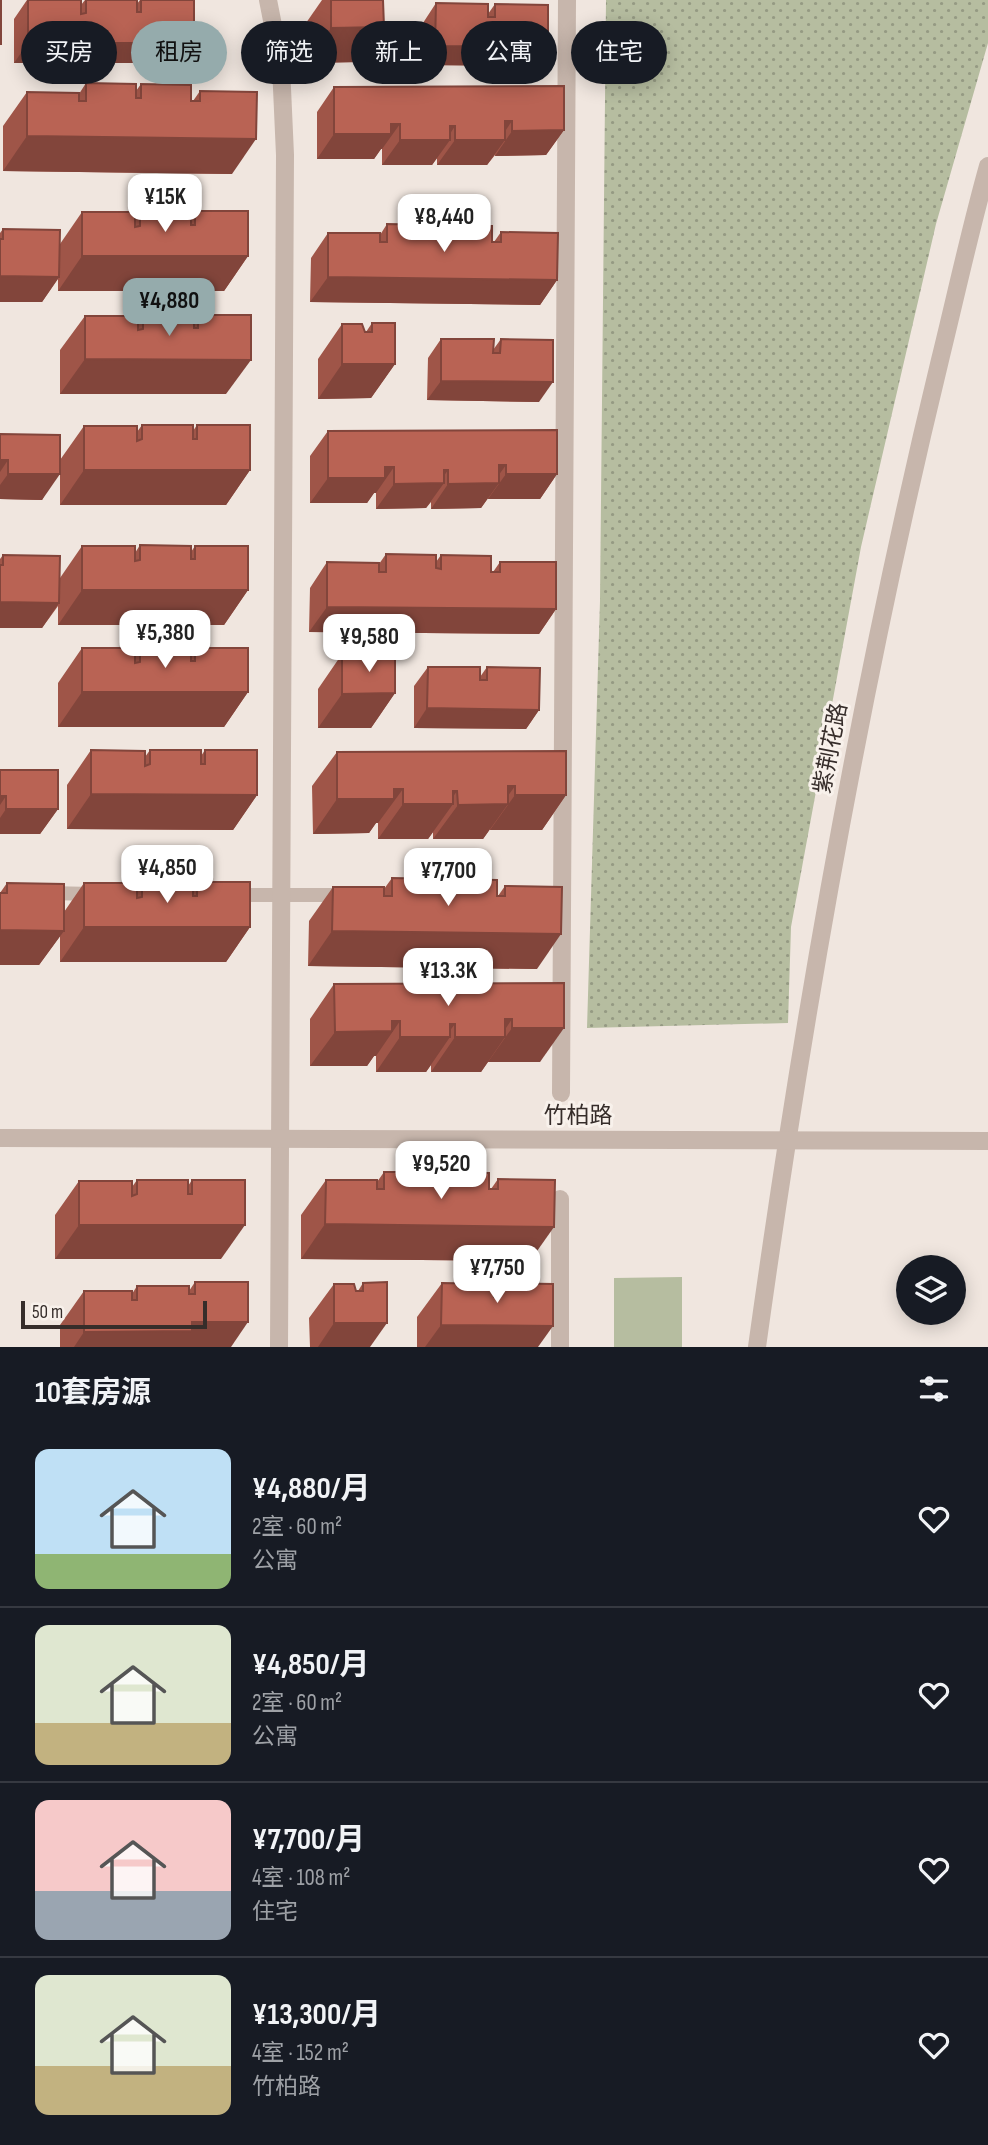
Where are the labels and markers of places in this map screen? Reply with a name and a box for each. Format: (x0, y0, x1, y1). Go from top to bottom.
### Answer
pin: ¥15K (124, 174, 206, 234)
pin: ¥8,440 (387, 194, 501, 254)
pin: ¥4,880 (112, 278, 226, 338)
pin: ¥5,380 (108, 610, 222, 670)
pin: ¥9,580 (312, 614, 426, 674)
pin: ¥4,850 (110, 846, 224, 905)
pin: ¥7,700 (391, 848, 505, 908)
pin: ¥13.3K (391, 948, 505, 1008)
pin: ¥9,520 (384, 1142, 498, 1201)
pin: ¥7,750 (440, 1246, 554, 1305)

